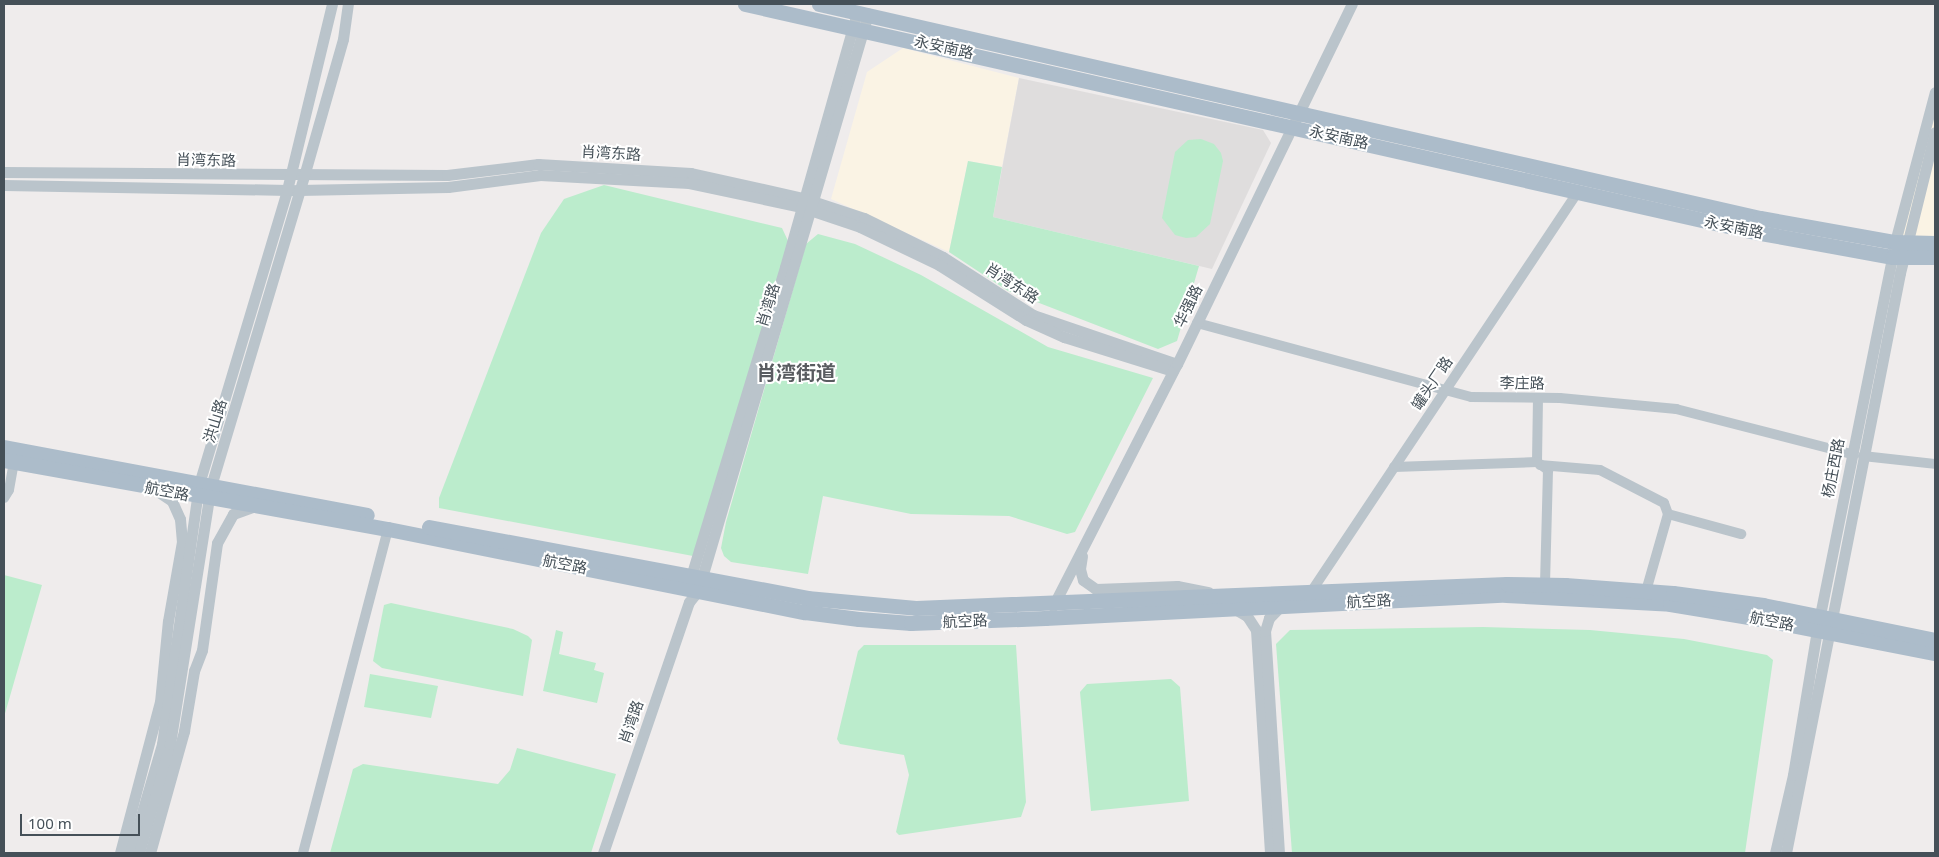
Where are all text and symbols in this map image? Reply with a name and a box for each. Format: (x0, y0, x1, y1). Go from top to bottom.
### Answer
street label: 永安南路 (913, 31, 975, 63)
street label: 永安南路 (1308, 121, 1370, 153)
street label: 肖湾东路 (581, 142, 641, 164)
street label: 肖湾东路 (176, 150, 236, 170)
street label: 永安南路 (1703, 212, 1765, 242)
street label: 肖湾东路 (982, 259, 1042, 307)
street label: 肖湾路 (753, 281, 783, 329)
street label: 华强路 (1170, 282, 1206, 330)
street label: 罐头厂路 (1408, 353, 1456, 413)
district label: 肖湾街道 (756, 360, 836, 384)
street label: 李庄路 (1499, 374, 1545, 392)
street label: 洪山路 (200, 397, 230, 445)
street label: 杨庄西路 (1818, 437, 1848, 499)
street label: 航空路 (143, 478, 191, 504)
street label: 航空路 (541, 551, 589, 577)
street label: 航空路 (1346, 591, 1392, 611)
street label: 航空路 (1748, 608, 1796, 634)
street label: 航空路 (942, 611, 988, 631)
street label: 肖湾路 (615, 698, 647, 746)
scale bar (22, 804, 142, 836)
text: 100 m (28, 813, 72, 833)

